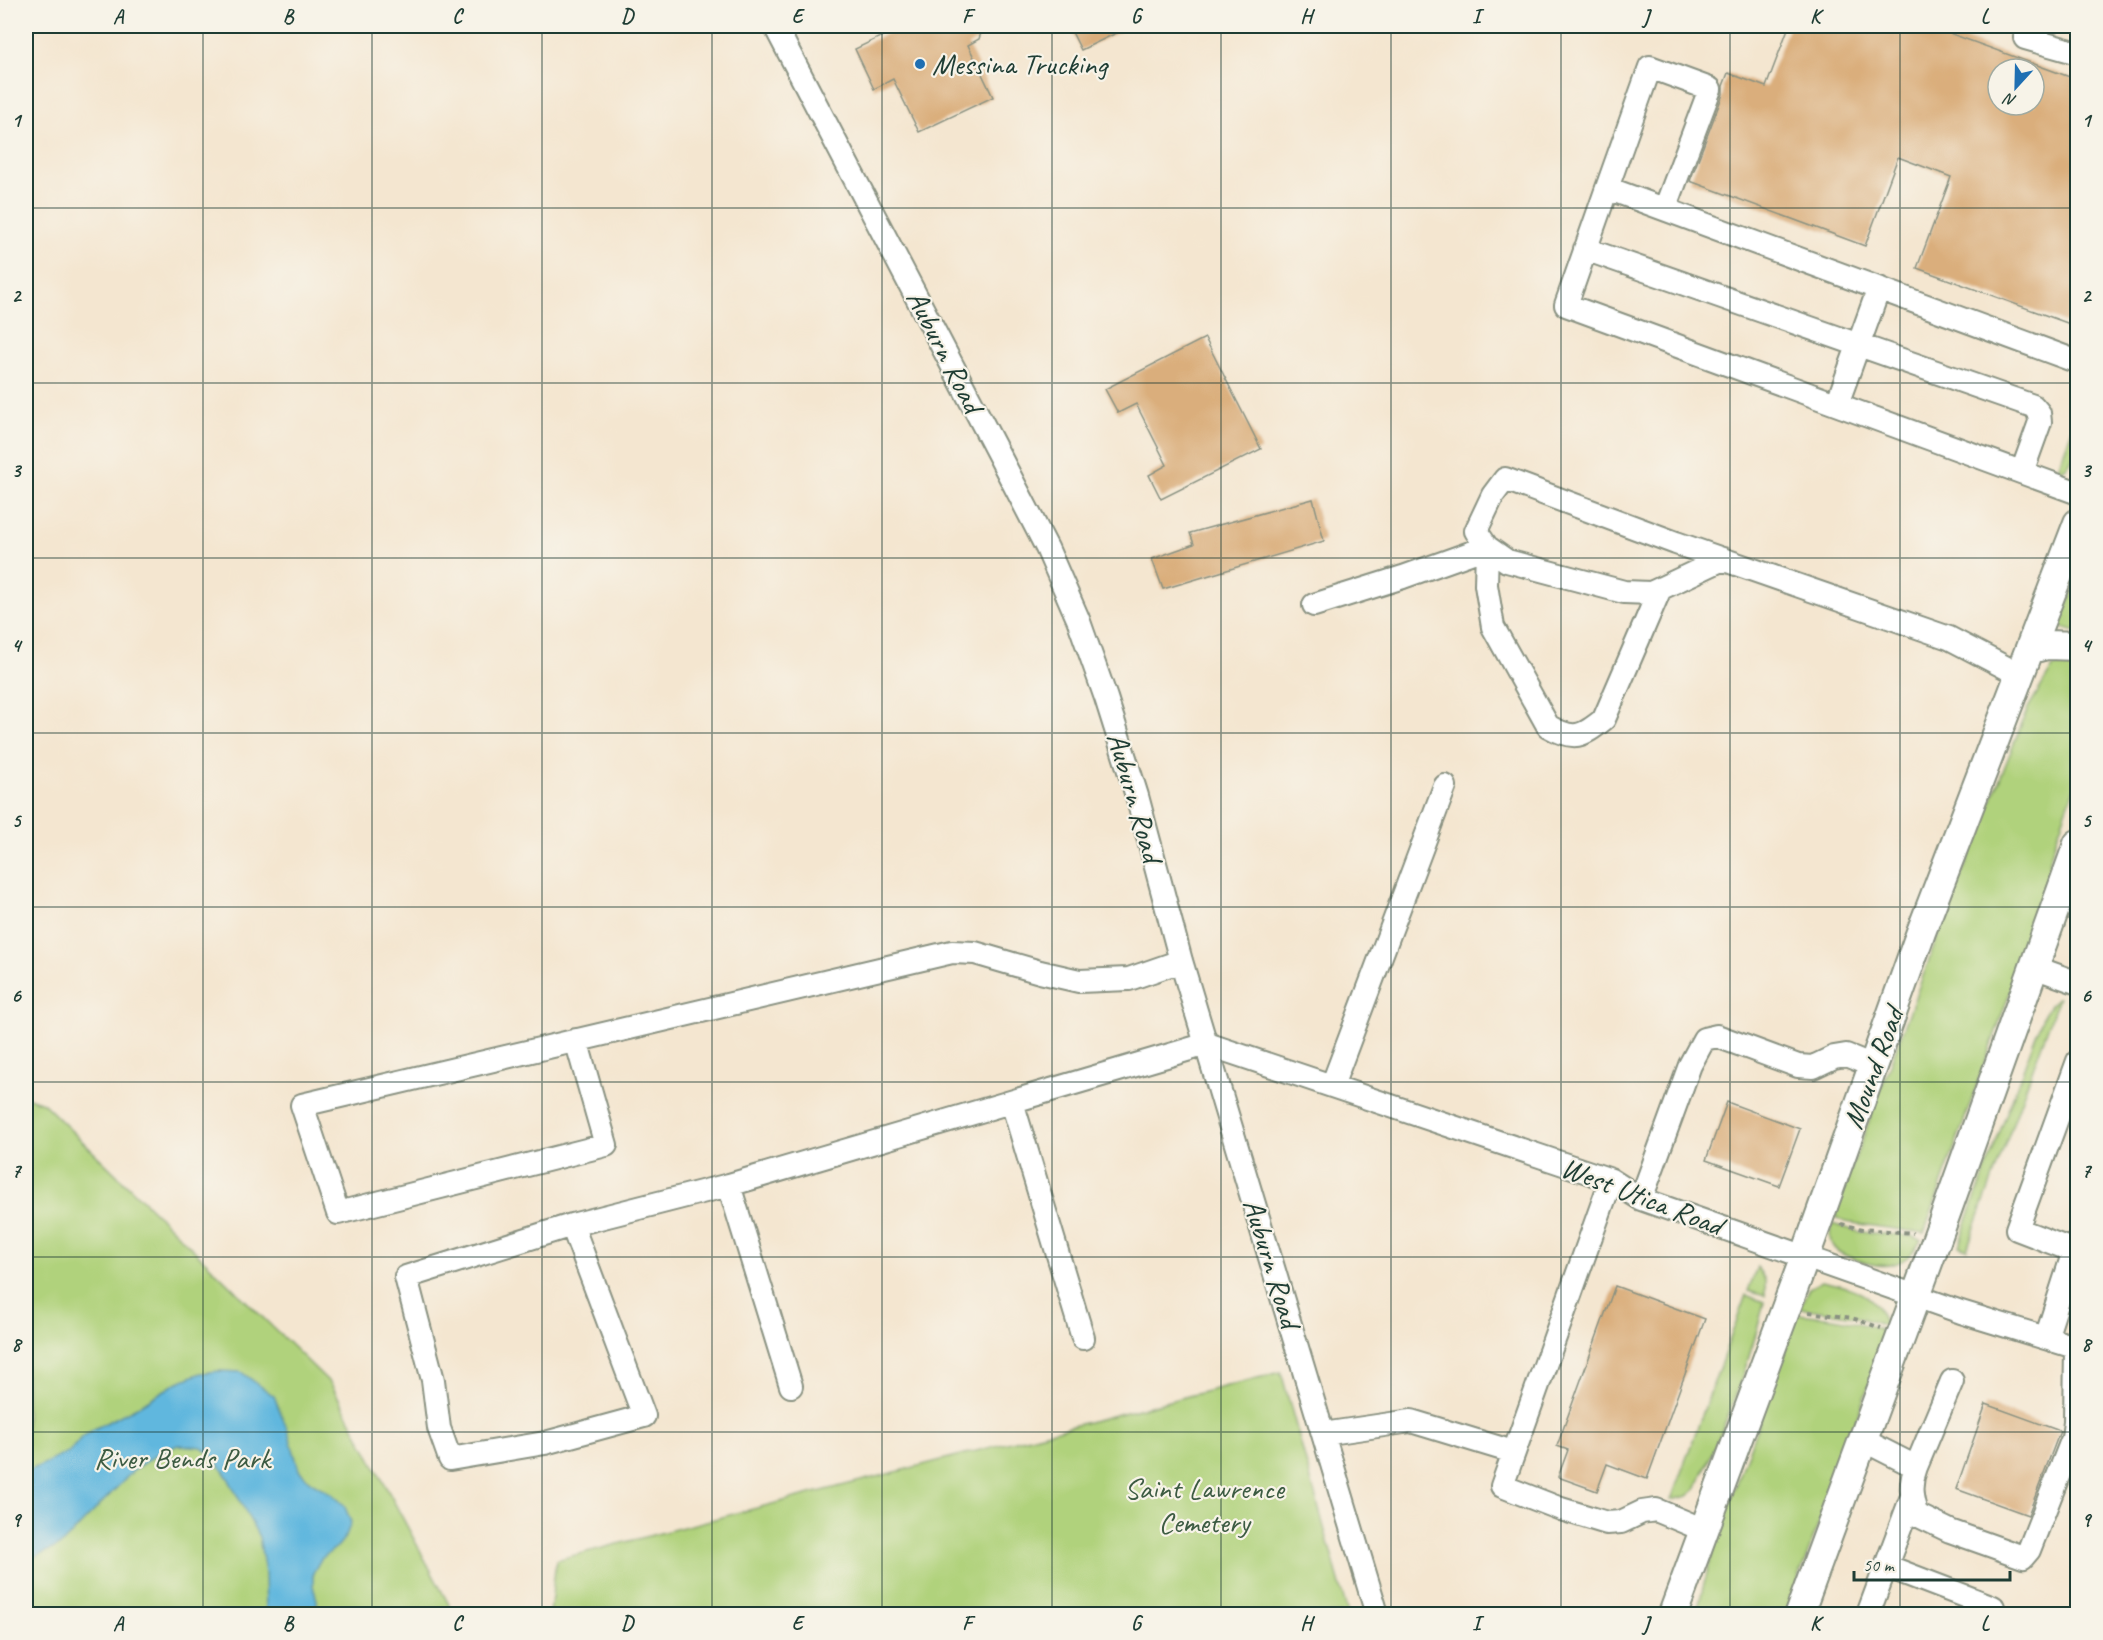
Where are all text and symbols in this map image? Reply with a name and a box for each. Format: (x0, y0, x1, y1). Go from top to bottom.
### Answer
text: A (113, 4, 125, 29)
text: B (283, 4, 295, 29)
text: C (452, 4, 464, 29)
text: D (621, 4, 635, 29)
text: E (792, 4, 806, 29)
text: F (962, 4, 976, 29)
text: G (1131, 4, 1144, 29)
text: H (1300, 4, 1315, 29)
text: I (1472, 4, 1485, 29)
text: J (1641, 4, 1653, 29)
text: K (1810, 4, 1824, 29)
text: L (1981, 4, 1991, 29)
place label: Messina Trucking (932, 45, 1109, 83)
marker: Messina Trucking (913, 57, 927, 71)
north arrow (1986, 57, 2046, 117)
text: N (2000, 88, 2019, 111)
text: 1 (12, 108, 23, 133)
text: 1 (2082, 108, 2093, 133)
text: 2 (12, 283, 23, 308)
street label: Auburn Road (898, 283, 994, 422)
text: 2 (2082, 283, 2093, 308)
text: 3 (12, 458, 23, 483)
text: 3 (2082, 458, 2093, 483)
text: 4 (12, 633, 24, 658)
text: 4 (2082, 633, 2094, 658)
street label: Auburn Road (1098, 728, 1173, 870)
text: 5 (12, 808, 23, 833)
text: 5 (2082, 808, 2093, 833)
text: 6 (11, 983, 22, 1008)
text: 6 (2081, 983, 2092, 1008)
street label: Mound Road (1834, 998, 1914, 1134)
street label: West Utica Road (1556, 1148, 1732, 1246)
text: 7 (12, 1158, 23, 1183)
text: 7 (2082, 1158, 2093, 1183)
street label: Auburn Road (1234, 1194, 1311, 1336)
text: 8 (12, 1332, 24, 1357)
text: 8 (2082, 1332, 2094, 1357)
park label: River Bends Park (94, 1439, 272, 1477)
park label: Saint Lawrence Cemetery (1124, 1469, 1286, 1541)
text: 9 (12, 1507, 23, 1532)
text: 9 (2082, 1507, 2093, 1532)
scale bar (1854, 1544, 2010, 1582)
text: 50 m (1863, 1554, 1896, 1576)
text: A (113, 1611, 125, 1636)
text: B (283, 1611, 295, 1636)
text: C (452, 1611, 464, 1636)
text: D (621, 1611, 635, 1636)
text: E (792, 1611, 806, 1636)
text: F (962, 1611, 976, 1636)
text: G (1131, 1611, 1144, 1636)
text: H (1300, 1611, 1315, 1636)
text: I (1472, 1611, 1485, 1636)
text: J (1641, 1611, 1653, 1636)
text: K (1810, 1611, 1824, 1636)
text: L (1981, 1611, 1991, 1636)

